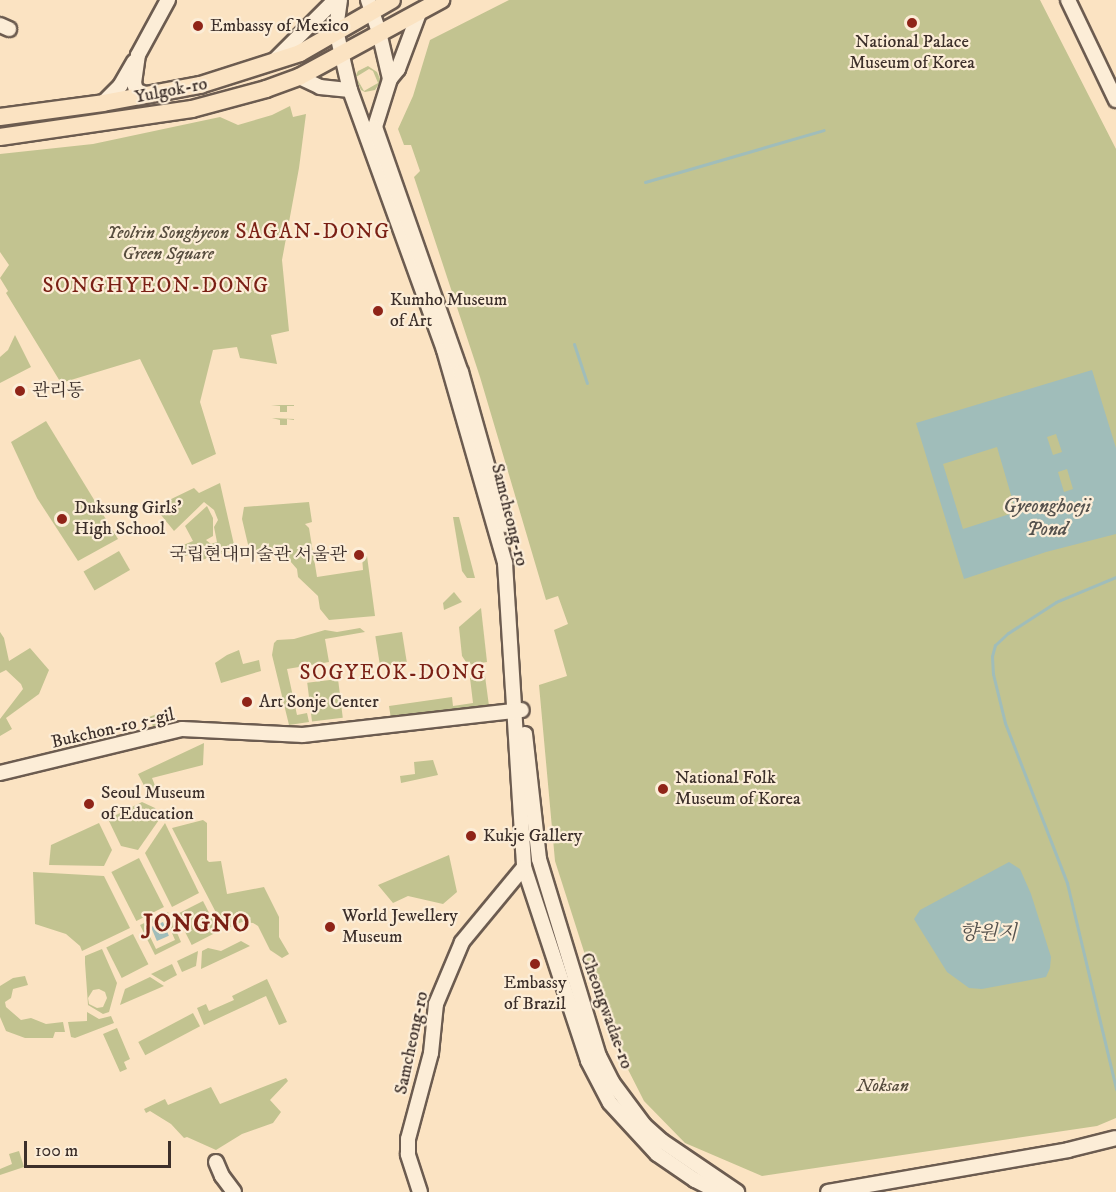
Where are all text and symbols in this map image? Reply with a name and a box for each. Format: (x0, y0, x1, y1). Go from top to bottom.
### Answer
place label: Embassy of Mexico (210, 15, 349, 37)
marker: National Palace Museum of Korea (905, 16, 919, 30)
marker: Embassy of Mexico (191, 19, 205, 33)
place label: National Palace Museum of Korea (849, 32, 975, 74)
street label: Yulgok-ro (133, 73, 209, 109)
district label: SAGAN-DONG (236, 219, 390, 245)
park label: Yeolrin Songhyeon Green Square (107, 223, 229, 266)
district label: SONGHYEON-DONG (43, 273, 269, 299)
place label: Kumho Museum of Art (390, 290, 507, 332)
marker: Kumho Museum of Art (371, 304, 385, 318)
place label: 관리동 (32, 380, 84, 402)
marker: 관리동 (13, 384, 27, 398)
street label: Samcheong-ro (486, 462, 532, 568)
water label: Gyeonghoeji Pond (1003, 495, 1091, 542)
place label: Duksung Girls’ High School (74, 498, 182, 540)
marker: Duksung Girls’ High School (55, 512, 69, 526)
place label: 국립현대미술관 서울관 (169, 544, 347, 566)
marker: 국립현대미술관 서울관 (352, 548, 366, 562)
district label: SOGYEOK-DONG (300, 660, 486, 686)
place label: Art Sonje Center (259, 691, 379, 713)
marker: Art Sonje Center (240, 695, 254, 709)
street label: Bukchon-ro 5-gil (49, 704, 177, 754)
place label: National Folk Museum of Korea (675, 768, 801, 810)
marker: National Folk Museum of Korea (656, 782, 670, 796)
place label: Seoul Museum of Education (101, 783, 205, 826)
marker: Seoul Museum of Education (82, 797, 96, 811)
place label: Kukje Gallery (483, 825, 582, 847)
marker: Kukje Gallery (464, 829, 478, 843)
place label: World Jewellery Museum (342, 906, 458, 948)
district label: JONGNO (143, 911, 251, 939)
marker: World Jewellery Museum (323, 920, 337, 934)
water label: 향원지 (959, 921, 1017, 945)
street label: Cheongwadae-ro (575, 950, 637, 1072)
marker: Embassy of Brazil (528, 957, 542, 971)
place label: Embassy of Brazil (504, 973, 566, 1016)
street label: Samcheong-ro (391, 989, 433, 1097)
park label: Noksan (857, 1075, 909, 1097)
scale bar (27, 1129, 174, 1167)
text: 100 m (35, 1140, 78, 1162)

